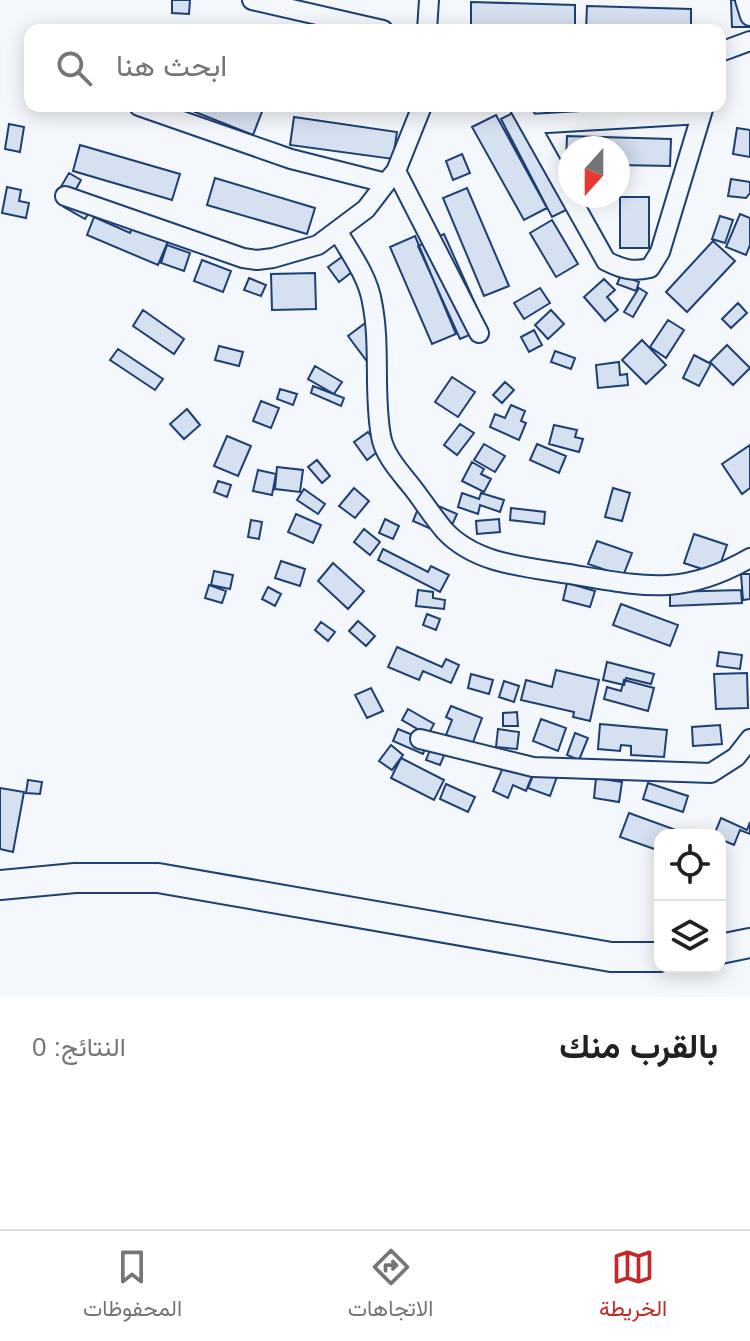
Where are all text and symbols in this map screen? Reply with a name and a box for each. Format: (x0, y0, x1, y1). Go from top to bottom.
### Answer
search box (24, 24, 726, 112)
icon: search (52, 46, 96, 90)
text: ابحث هنا (116, 49, 227, 82)
north arrow (558, 136, 630, 208)
map controls (654, 829, 726, 973)
button: locate (654, 829, 726, 901)
button: layers (654, 901, 726, 973)
text: بالقرب منك (559, 1027, 718, 1065)
text: النتائج: 0 (32, 1032, 126, 1062)
tab: المحفوظات (83, 1245, 182, 1328)
tab: الاتجاهات (348, 1245, 433, 1328)
tab: الخريطة (599, 1245, 667, 1328)

